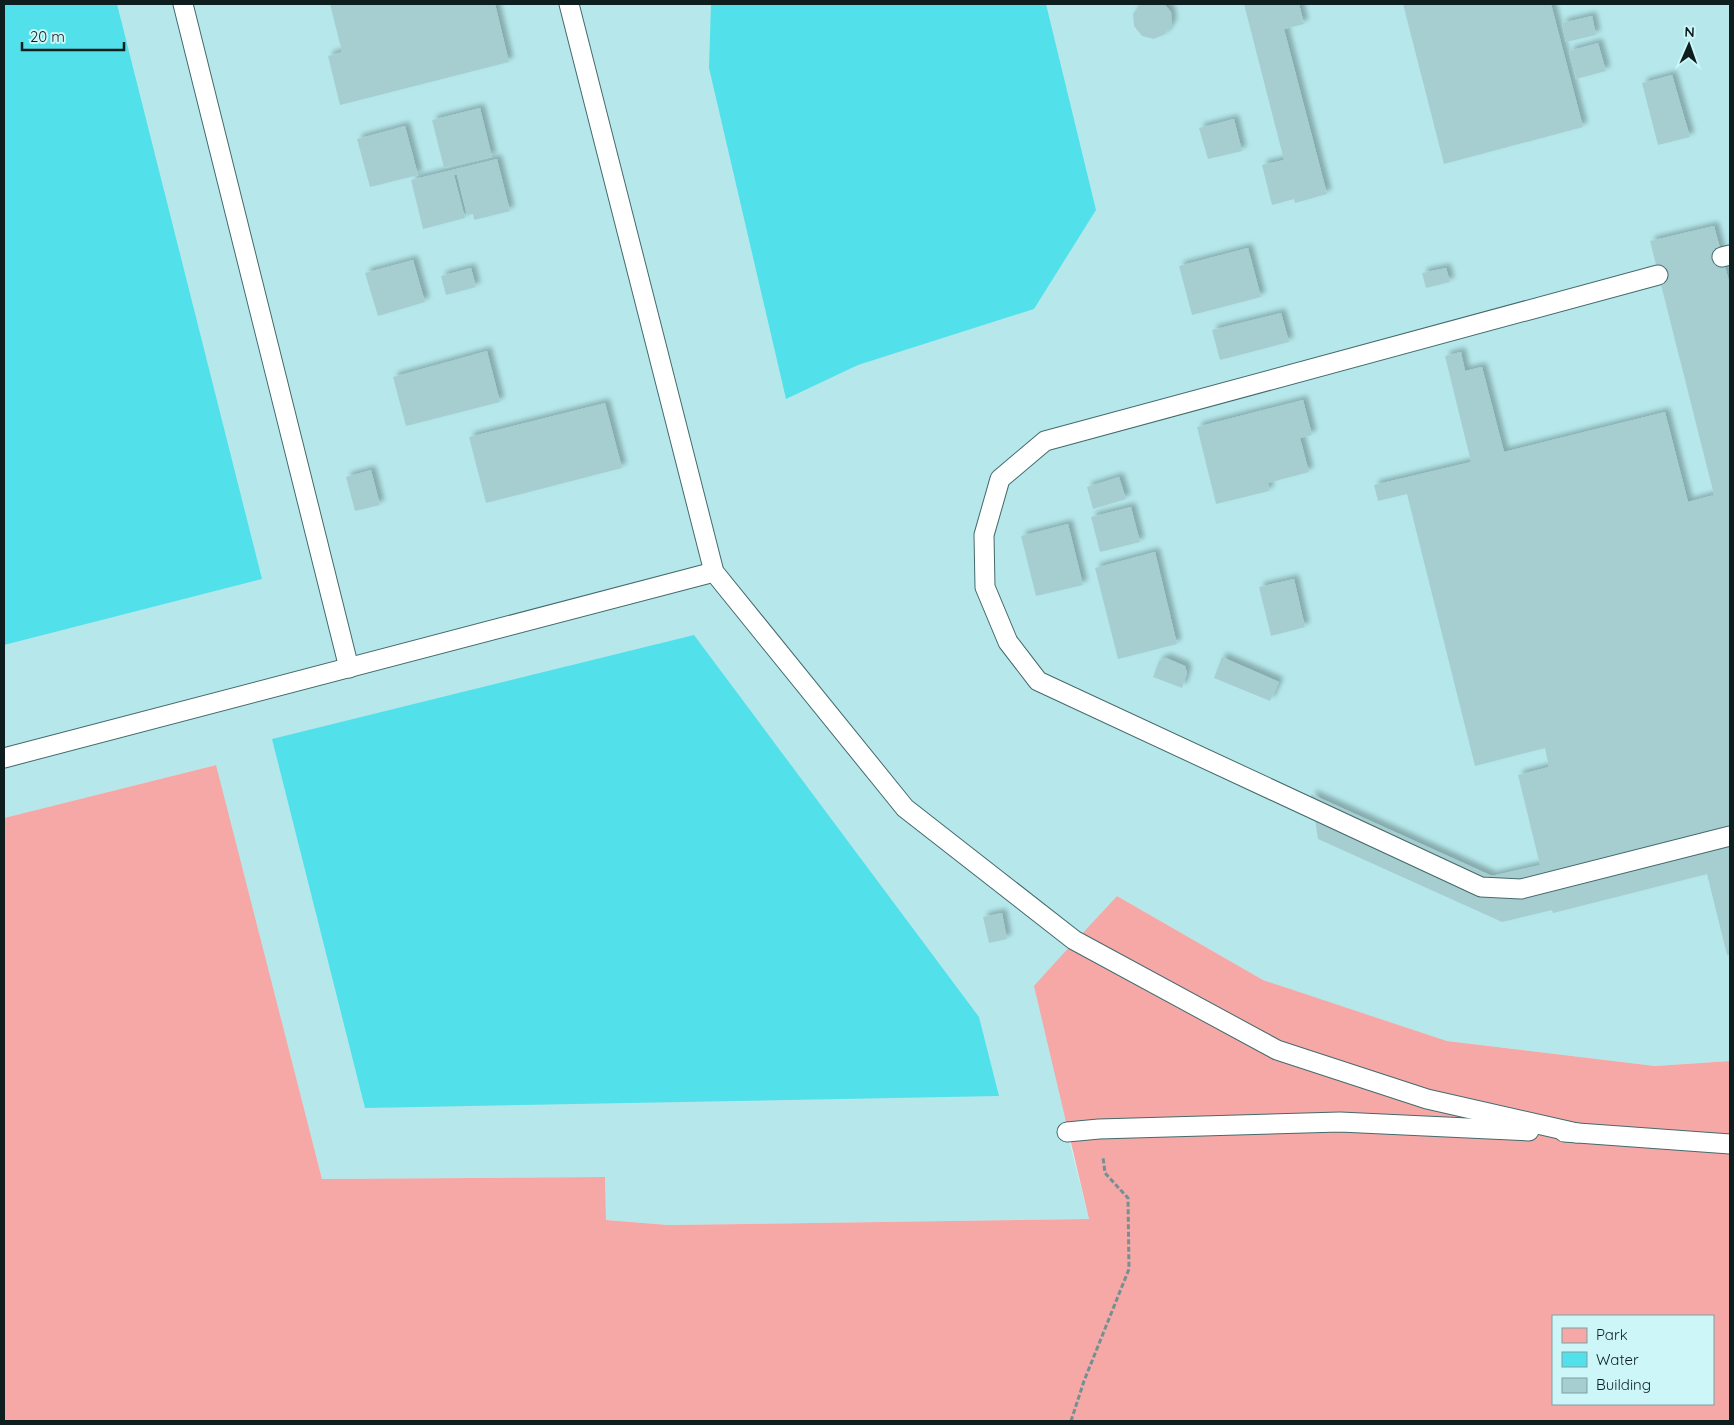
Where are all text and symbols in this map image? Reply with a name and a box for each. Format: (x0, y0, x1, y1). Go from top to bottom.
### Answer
scale bar (22, 20, 125, 52)
north arrow (1664, 20, 1714, 70)
text: N (1684, 23, 1695, 41)
text: 20 m (30, 27, 65, 46)
legend (1552, 1315, 1714, 1405)
text: Park (1596, 1325, 1628, 1344)
text: Water (1596, 1350, 1639, 1369)
text: Building (1596, 1375, 1651, 1394)

